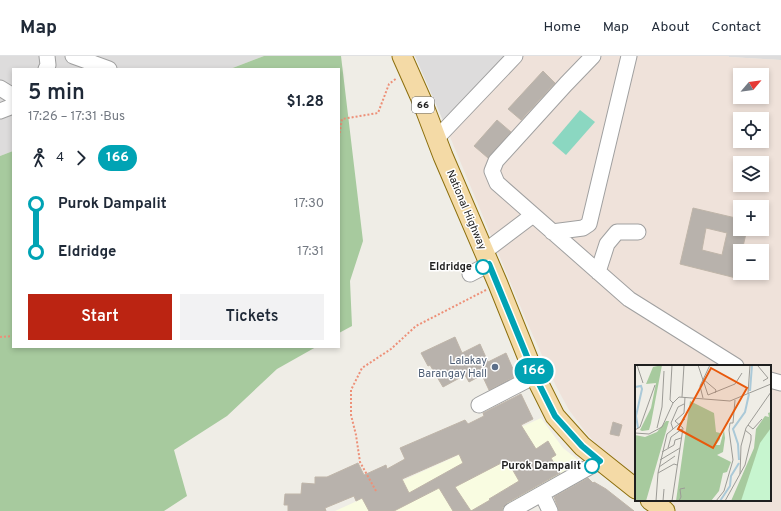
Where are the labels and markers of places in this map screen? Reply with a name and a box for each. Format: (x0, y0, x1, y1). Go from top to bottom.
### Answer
marker: Eldridge (475, 259, 491, 275)
place label: Eldridge (429, 260, 472, 274)
place label: Lalakay Barangay Hall (418, 354, 487, 381)
marker: Lalakay Barangay Hall (490, 362, 500, 372)
marker: Purok Dampalit (584, 458, 600, 474)
place label: Purok Dampalit (501, 459, 581, 473)

